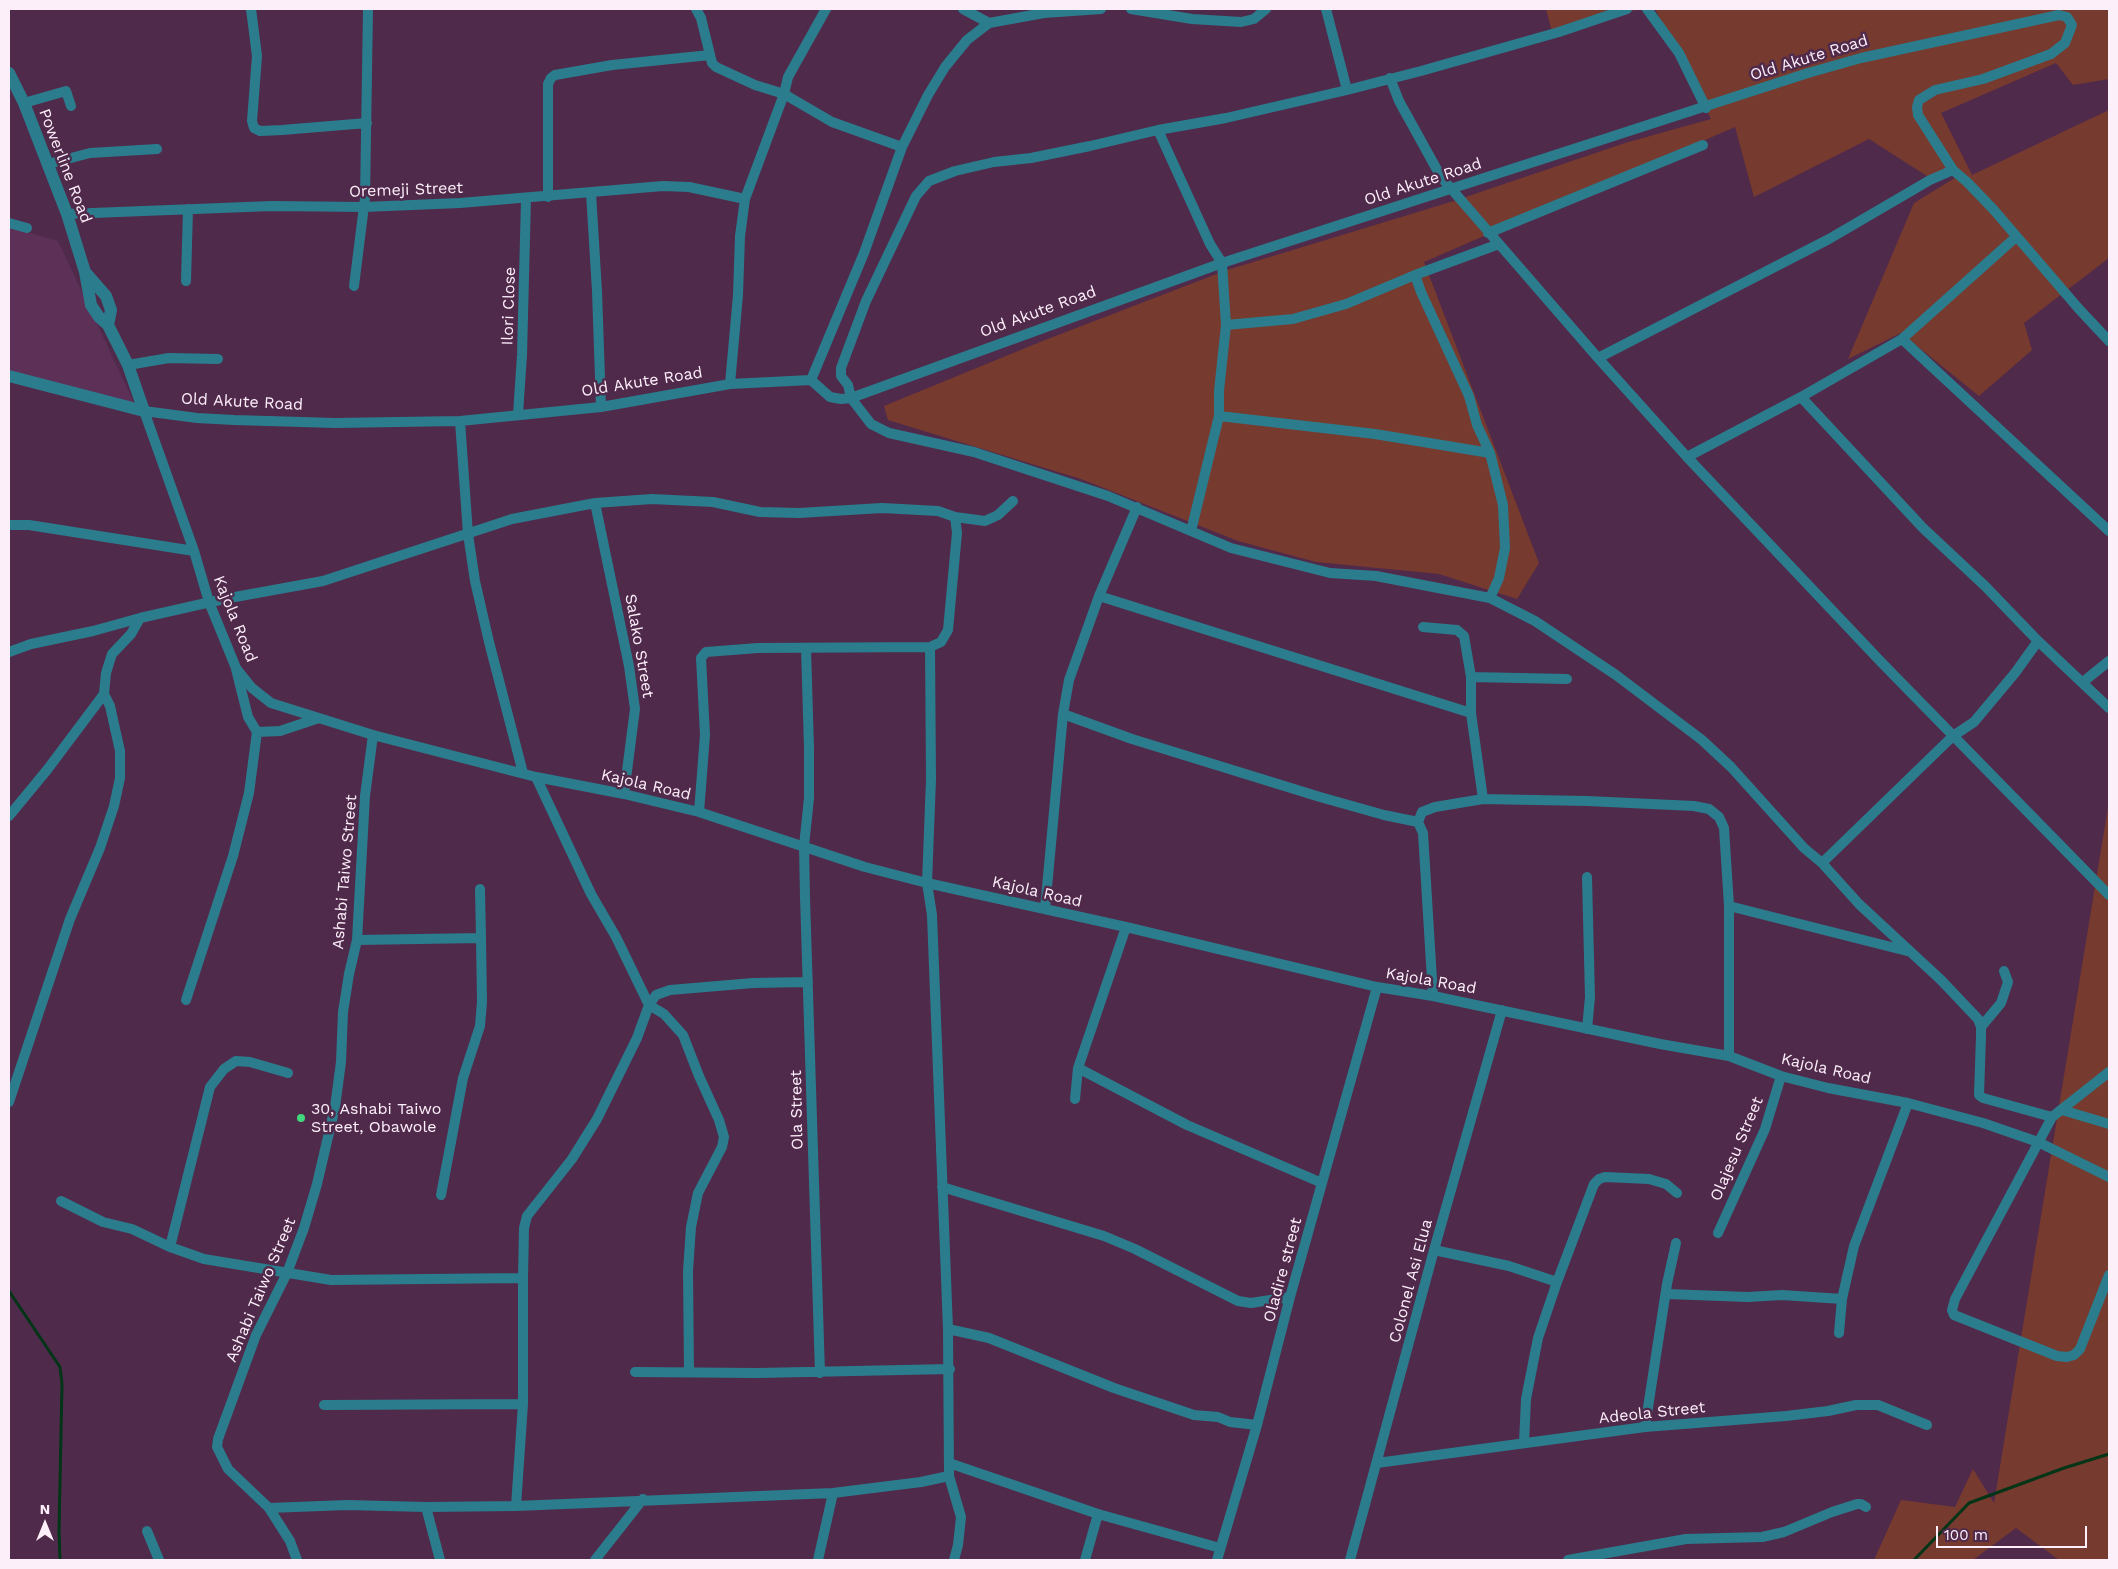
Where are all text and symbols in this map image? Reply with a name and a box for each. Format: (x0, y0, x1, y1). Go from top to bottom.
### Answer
street label: Old Akute Road (1748, 31, 1870, 85)
street label: Powerline Road (34, 106, 96, 226)
street label: Old Akute Road (1362, 154, 1484, 210)
street label: Oremeji Street (349, 178, 463, 202)
street label: Ilori Close (498, 266, 520, 346)
street label: Old Akute Road (977, 282, 1099, 342)
street label: Old Akute Road (580, 363, 704, 401)
street label: Old Akute Road (180, 389, 304, 415)
street label: Kajola Road (209, 573, 261, 665)
street label: Salako Street (620, 593, 658, 699)
street label: Kajola Road (599, 765, 693, 805)
street label: Ashabi Taiwo Street (329, 794, 361, 950)
street label: Kajola Road (990, 872, 1084, 912)
street label: Kajola Road (1384, 964, 1478, 998)
street label: Kajola Road (1779, 1049, 1873, 1089)
street label: Ola Street (787, 1070, 807, 1150)
street label: Olajesu Street (1706, 1094, 1768, 1204)
place label: 30, Ashabi Taiwo Street, Obawole (311, 1099, 441, 1137)
marker: 30, Ashabi Taiwo Street, Obawole (295, 1112, 307, 1124)
street label: Ashabi Taiwo Street (222, 1215, 300, 1365)
street label: Oladire street (1260, 1216, 1306, 1324)
street label: Colonel Asi Elua (1385, 1217, 1437, 1345)
street label: Adeola Street (1598, 1398, 1706, 1428)
north arrow (20, 1499, 70, 1549)
text: N (40, 1501, 50, 1517)
scale bar (1938, 1516, 2089, 1548)
text: 100 m (1944, 1526, 1988, 1544)

